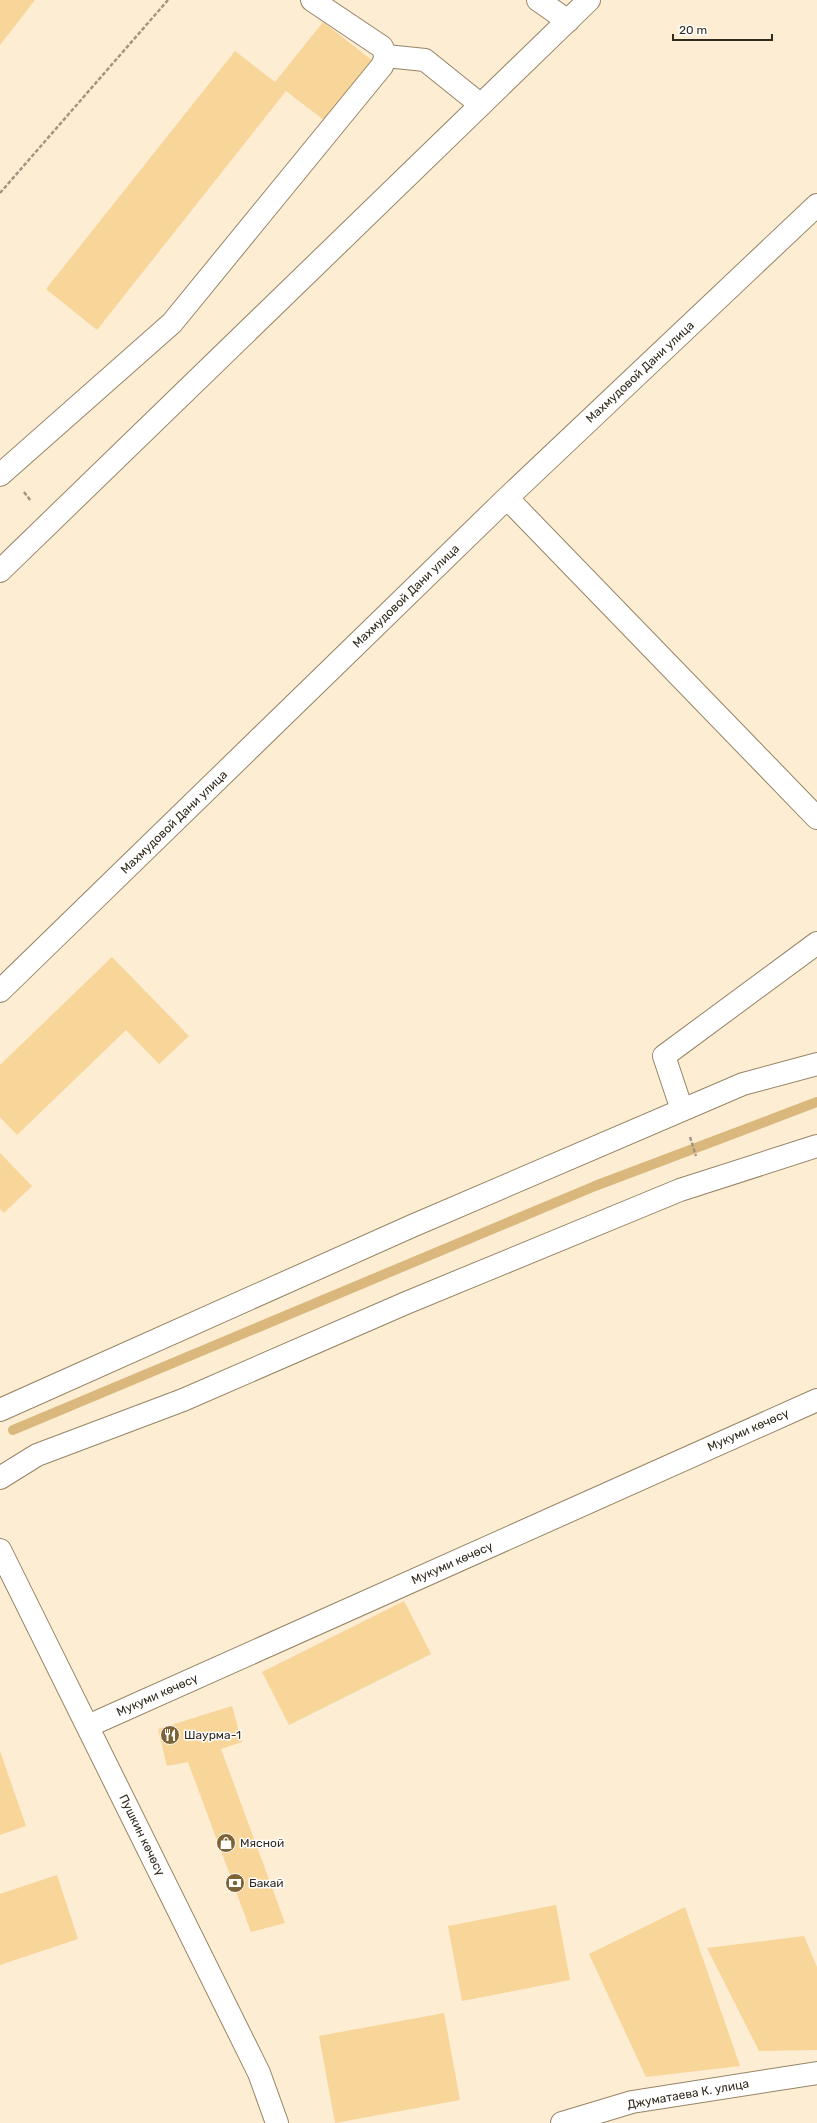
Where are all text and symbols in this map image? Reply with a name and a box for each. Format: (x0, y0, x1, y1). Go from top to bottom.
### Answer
scale bar (673, 16, 772, 42)
text: 20 m (679, 23, 707, 37)
street label: Махмудовой Дани улица (583, 318, 697, 426)
street label: Махмудовой Дани улица (350, 541, 462, 651)
street label: Махмудовой Дани улица (118, 767, 230, 877)
street label: Мукуми көчөсү (705, 1406, 791, 1454)
street label: Мукуми көчөсү (409, 1539, 495, 1587)
street label: Мукуми көчөсү (114, 1671, 200, 1719)
restaurant icon: Шаурма-1 (159, 1724, 181, 1746)
place label: Шаурма-1 (184, 1728, 241, 1742)
street label: Пушкин көчөсү (116, 1792, 168, 1878)
shop icon: Мясной (215, 1832, 237, 1854)
place label: Мясной (240, 1836, 284, 1850)
bank icon: Бакай (224, 1872, 246, 1894)
place label: Бакай (249, 1876, 284, 1890)
street label: Джуматаева К. улица (626, 2076, 750, 2112)

